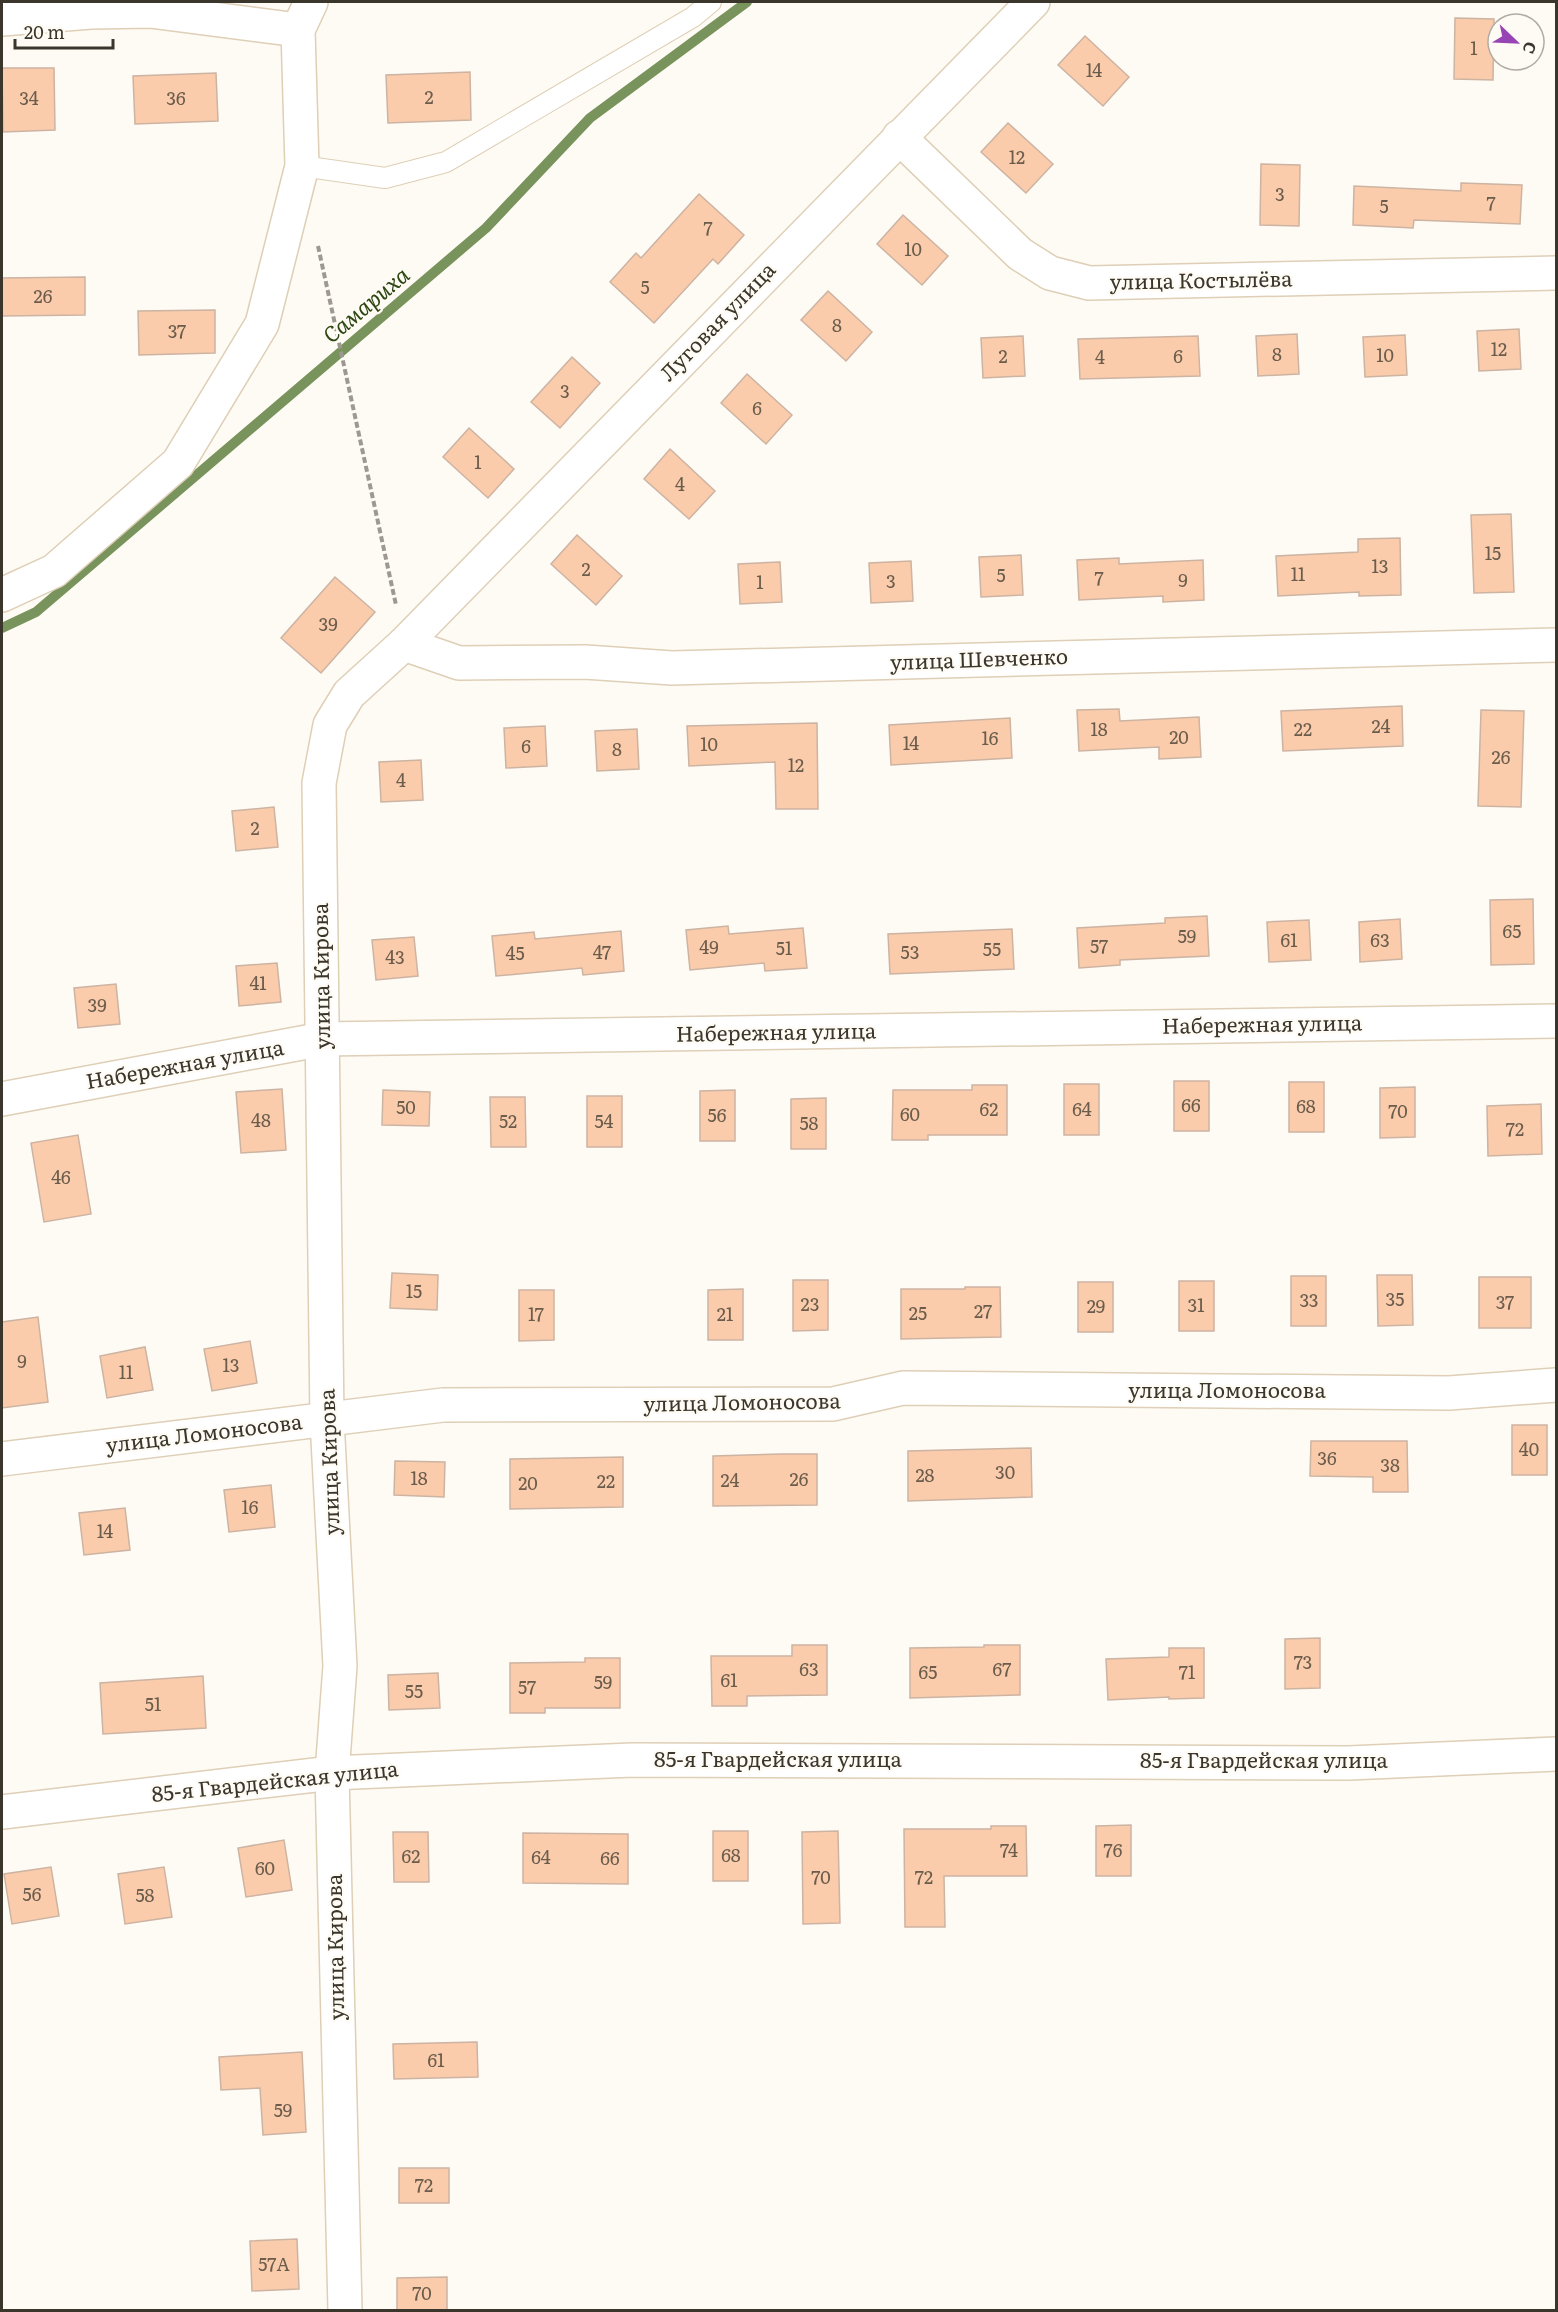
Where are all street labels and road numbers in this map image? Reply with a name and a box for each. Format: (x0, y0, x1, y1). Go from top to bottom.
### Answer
street label: Луговая улица (651, 253, 782, 387)
street label: улица Костылёва (1109, 261, 1293, 296)
street label: улица Шевченко (889, 639, 1069, 676)
street label: улица Кирова (303, 902, 336, 1050)
street label: Набережная улица (1161, 1005, 1363, 1040)
street label: Набережная улица (675, 1013, 877, 1048)
street label: Набережная улица (83, 1030, 287, 1095)
street label: улица Ломоносова (1128, 1373, 1326, 1404)
street label: улица Ломоносова (643, 1383, 842, 1418)
street label: улица Кирова (309, 1388, 346, 1536)
street label: улица Ломоносова (104, 1404, 304, 1459)
street label: 85-я Гвардейская улица (654, 1742, 903, 1773)
street label: 85-я Гвардейская улица (1140, 1743, 1389, 1774)
street label: 85-я Гвардейская улица (150, 1751, 400, 1808)
street label: улица Кирова (317, 1873, 350, 2021)

